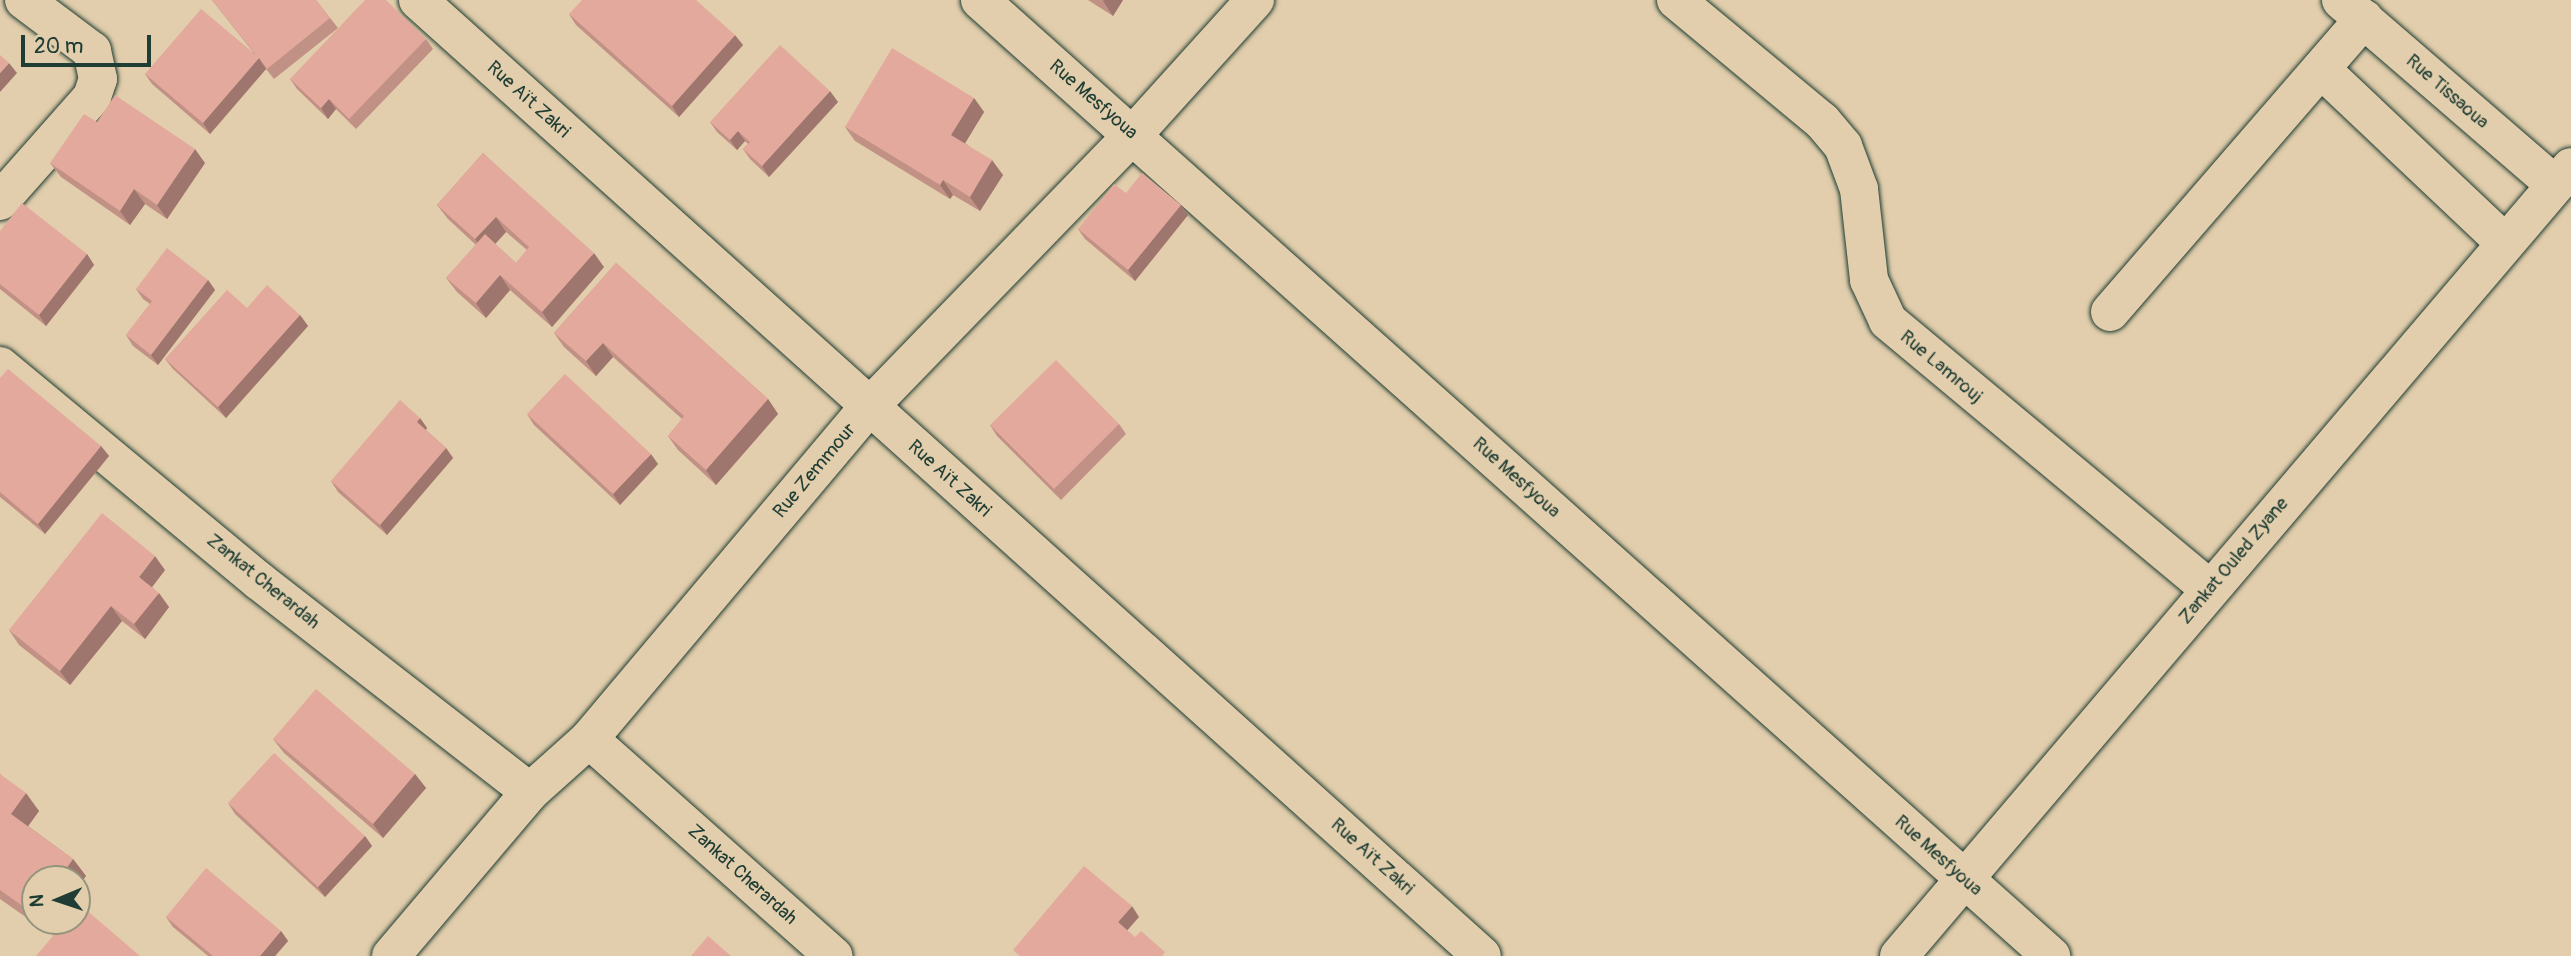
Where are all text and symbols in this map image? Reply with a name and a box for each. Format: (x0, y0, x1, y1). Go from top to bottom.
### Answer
scale bar (24, 21, 154, 65)
text: 20 m (34, 33, 83, 60)
street label: Rue Tissaoua (2401, 50, 2493, 134)
street label: Rue Mesfyoua (1044, 55, 1142, 145)
street label: Rue Aït Zakri (482, 57, 574, 143)
street label: Rue Lamrouj (1895, 326, 1987, 408)
street label: Rue Zemmour (769, 419, 861, 523)
street label: Rue Mesfyoua (1467, 433, 1565, 523)
street label: Rue Aït Zakri (903, 436, 995, 522)
street label: Zankat Ouled Zyane (2174, 493, 2294, 629)
street label: Zankat Cherardah (202, 529, 324, 635)
street label: Rue Mesfyoua (1889, 811, 1987, 901)
street label: Rue Aït Zakri (1326, 814, 1418, 900)
street label: Zankat Cherardah (683, 820, 801, 930)
north arrow (21, 865, 91, 935)
text: N (25, 894, 49, 908)

